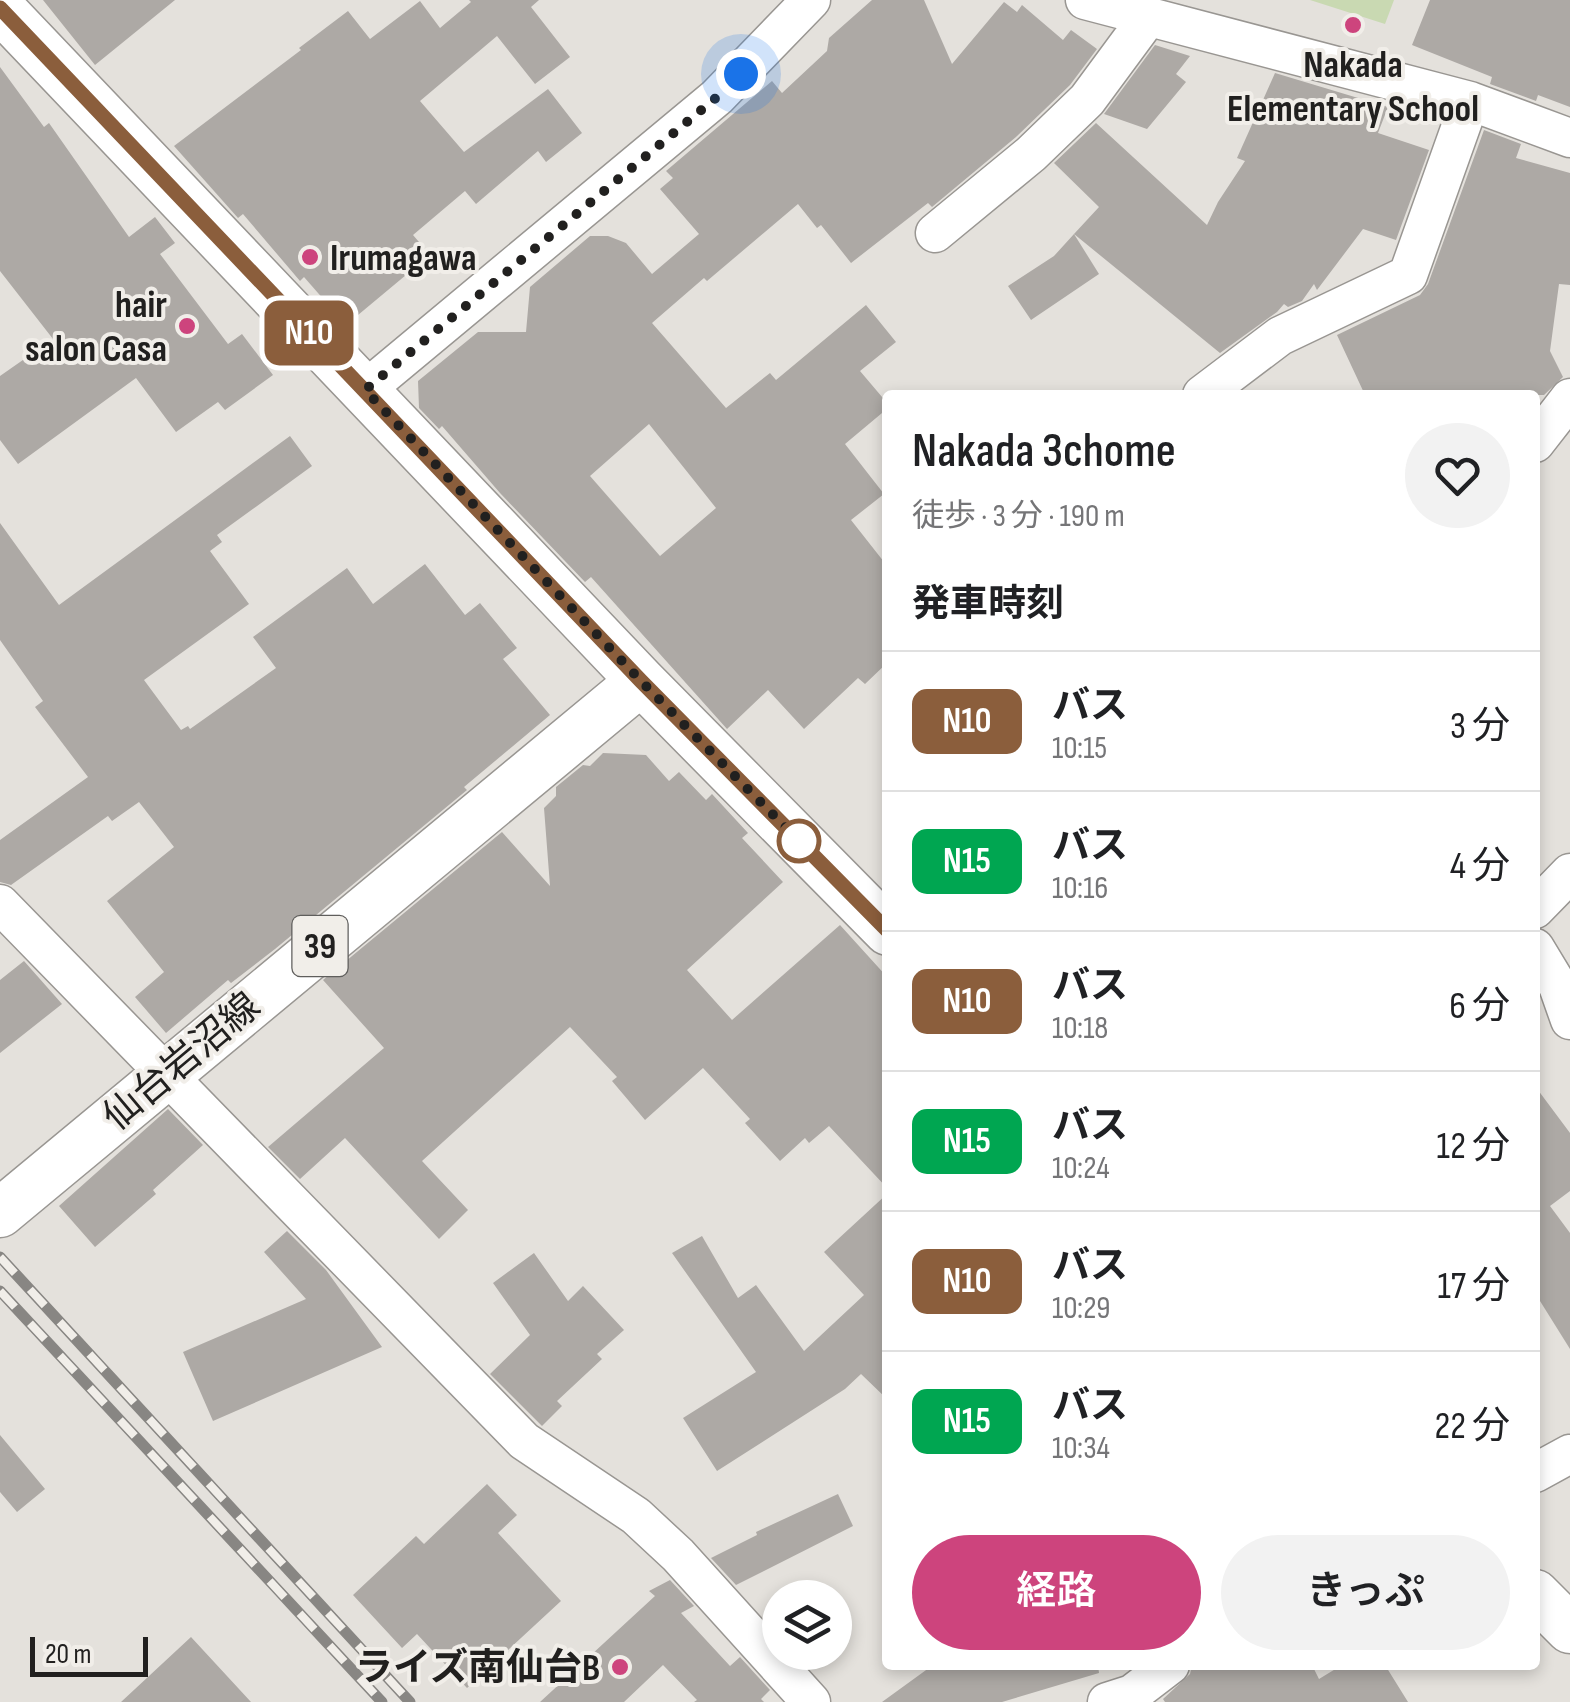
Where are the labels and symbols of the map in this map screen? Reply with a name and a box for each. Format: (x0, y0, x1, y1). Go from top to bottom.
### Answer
marker: Nakada Elementary School (1342, 14, 1364, 36)
place label: Nakada Elementary School (1227, 43, 1479, 132)
your location (716, 49, 766, 99)
place label: Irumagawa (330, 236, 477, 281)
marker: Irumagawa (299, 246, 321, 268)
place label: hair salon Casa (25, 283, 167, 372)
line badge: N10 (252, 300, 366, 366)
marker: hair salon Casa (176, 315, 198, 337)
unlabelled marker (778, 820, 820, 862)
road number: 39 (292, 916, 348, 976)
street label: 仙台岩沼線 (95, 984, 269, 1140)
scale bar (30, 1632, 148, 1676)
place label: ライズ南仙台B (355, 1646, 600, 1691)
marker: ライズ南仙台B (609, 1656, 631, 1678)

